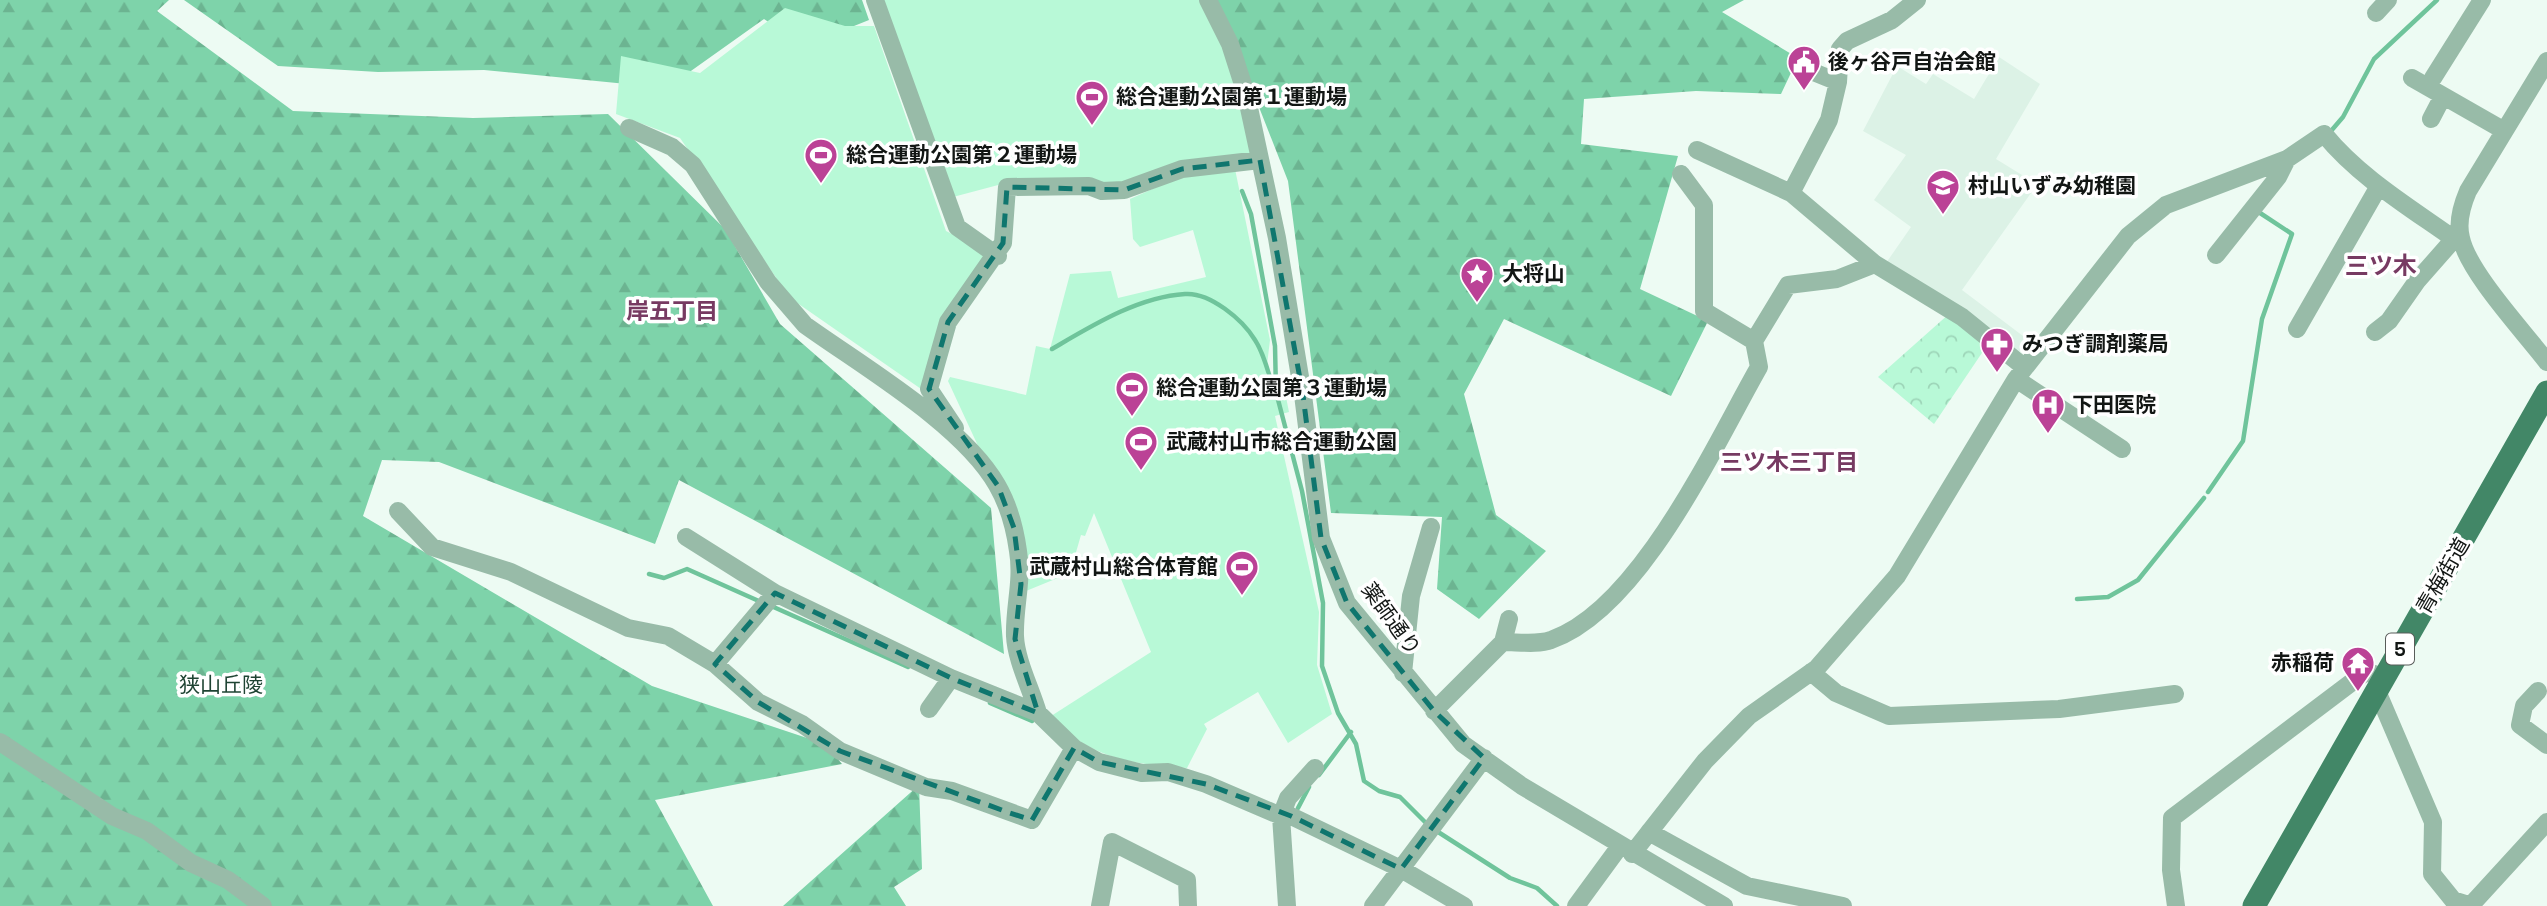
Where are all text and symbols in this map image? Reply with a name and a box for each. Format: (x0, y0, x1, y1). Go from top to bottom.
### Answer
public building icon: 後ヶ谷戸自治会館 (1785, 43, 1823, 92)
place label: 後ヶ谷戸自治会館 (1828, 48, 1996, 75)
sports icon: 総合運動公園第１運動場 (1073, 78, 1111, 127)
place label: 総合運動公園第１運動場 (1116, 83, 1347, 110)
sports icon: 総合運動公園第２運動場 (802, 136, 840, 185)
place label: 総合運動公園第２運動場 (846, 141, 1077, 168)
school or university icon: 村山いずみ幼稚園 (1924, 167, 1962, 216)
place label: 村山いずみ幼稚園 (1968, 172, 2136, 199)
district label: 三ツ木 (2345, 250, 2417, 281)
place icon: 大将山 (1458, 255, 1496, 304)
place label: 大将山 (1502, 260, 1565, 287)
district label: 岸五丁目 (626, 296, 718, 326)
pharmacy icon: みつぎ調剤薬局 (1978, 325, 2016, 374)
place label: みつぎ調剤薬局 (2022, 330, 2169, 357)
sports icon: 総合運動公園第３運動場 (1113, 369, 1151, 418)
place label: 総合運動公園第３運動場 (1156, 374, 1387, 401)
hospital icon: 下田医院 (2029, 386, 2067, 435)
place label: 下田医院 (2072, 391, 2156, 418)
sports icon: 武蔵村山市総合運動公園 (1122, 423, 1160, 472)
place label: 武蔵村山市総合運動公園 (1166, 428, 1397, 455)
district label: 三ツ木三丁目 (1720, 447, 1858, 477)
street label: 青梅街道 (2410, 533, 2475, 619)
sports icon: 武蔵村山総合体育館 (1223, 548, 1261, 597)
place label: 武蔵村山総合体育館 (1029, 553, 1218, 580)
street label: 薬師通り (1356, 577, 1427, 661)
road number: 5 (2386, 634, 2414, 664)
temple icon: 赤稲荷 (2339, 644, 2377, 693)
place label: 赤稲荷 (2271, 649, 2334, 676)
park label: 狭山丘陵 (179, 671, 263, 698)

